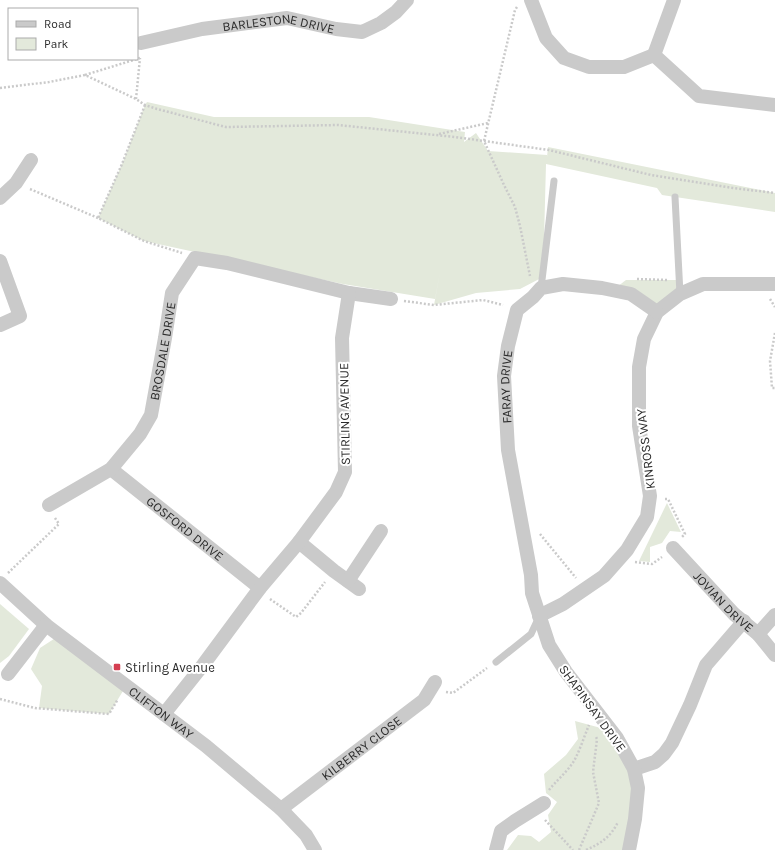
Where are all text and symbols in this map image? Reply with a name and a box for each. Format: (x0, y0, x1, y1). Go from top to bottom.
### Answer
legend (8, 8, 138, 60)
street label: BARLESTONE DRIVE (221, 11, 336, 36)
text: Road (44, 17, 72, 31)
text: Park (44, 37, 69, 51)
street label: BROSDALE DRIVE (147, 301, 179, 402)
street label: FARAY DRIVE (497, 349, 515, 424)
street label: STIRLING AVENUE (336, 363, 353, 465)
street label: KINROSS WAY (633, 408, 658, 490)
street label: GOSFORD DRIVE (143, 493, 226, 564)
street label: JOVIAN DRIVE (691, 569, 757, 635)
place label: Stirling Avenue (125, 660, 215, 675)
marker: Stirling Avenue (112, 662, 122, 672)
street label: SHAPINSAY DRIVE (556, 662, 629, 755)
street label: CLIFTON WAY (126, 684, 196, 742)
street label: KILBERRY CLOSE (319, 713, 405, 783)

